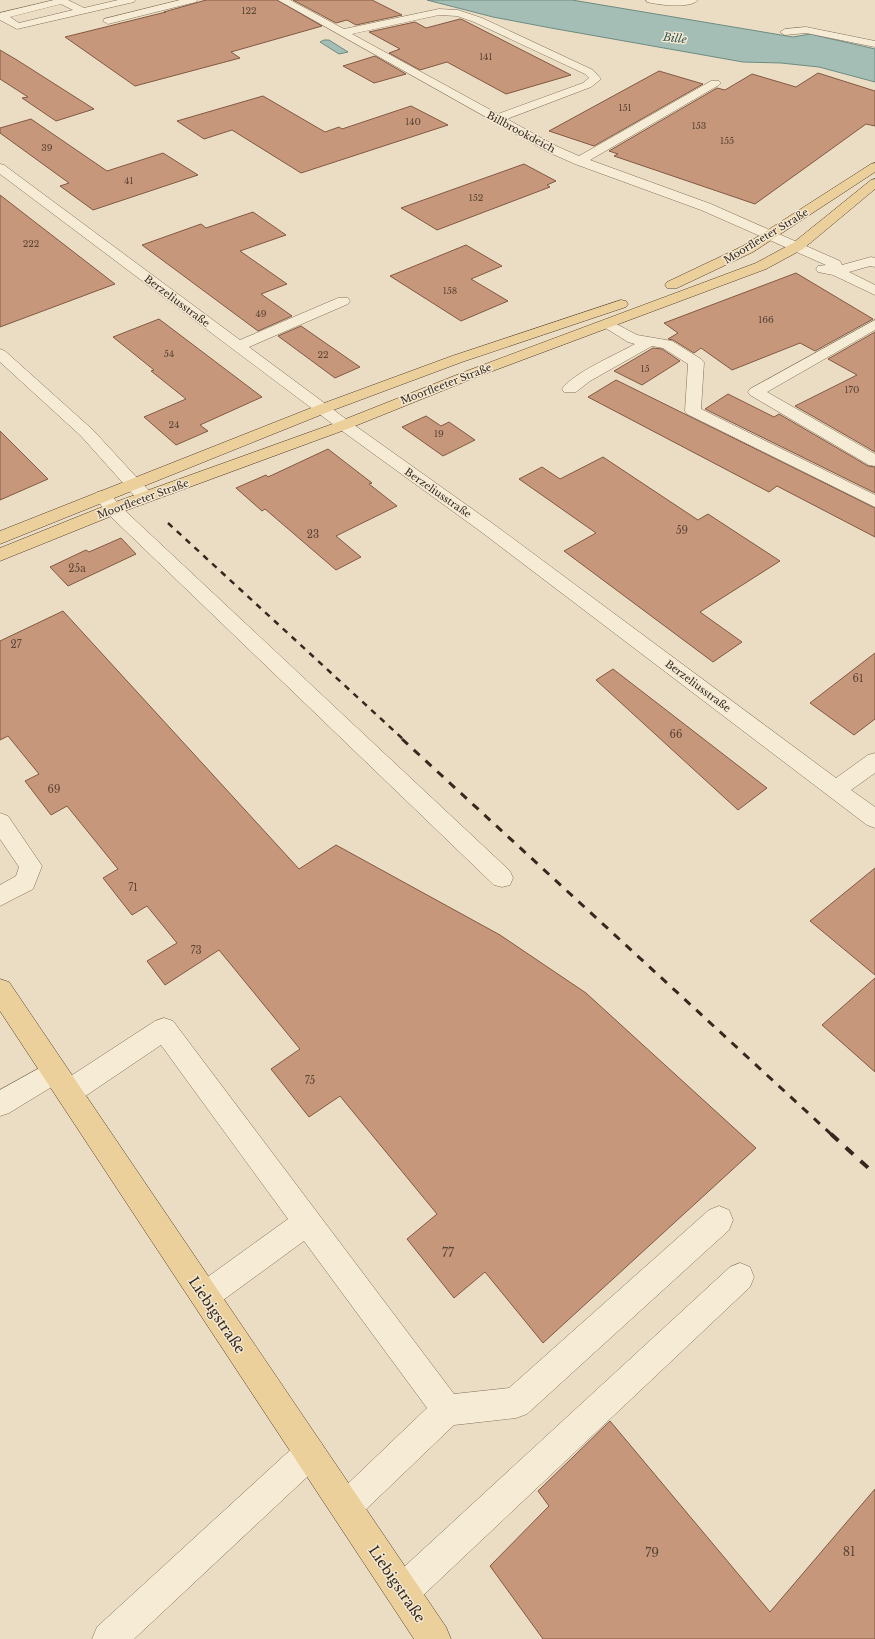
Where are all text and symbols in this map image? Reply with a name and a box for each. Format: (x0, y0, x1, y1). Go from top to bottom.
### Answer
house number: 122 (241, 5, 257, 16)
water label: Bille (661, 29, 688, 46)
house number: 141 (479, 51, 493, 62)
house number: 151 (618, 102, 632, 113)
street label: Billbrookdeich (484, 108, 558, 156)
house number: 140 (405, 116, 421, 127)
house number: 153 (692, 120, 706, 131)
house number: 155 (720, 135, 734, 146)
house number: 39 (41, 142, 53, 153)
house number: 41 (124, 175, 134, 186)
house number: 152 (469, 192, 483, 203)
street label: Moorfleeter Straße (721, 205, 811, 266)
house number: 222 (23, 238, 39, 249)
street label: Berzeliusstraße (142, 272, 212, 330)
house number: 158 (443, 285, 457, 296)
house number: 49 (255, 308, 267, 319)
house number: 166 (758, 314, 774, 325)
house number: 54 (164, 348, 174, 359)
house number: 22 (317, 349, 329, 360)
street label: Moorfleeter Straße (399, 361, 494, 407)
house number: 15 (640, 363, 650, 374)
house number: 170 (845, 384, 859, 395)
house number: 24 (169, 419, 179, 430)
house number: 19 (434, 428, 444, 439)
street label: Berzeliusstraße (402, 465, 474, 521)
street label: Moorfleeter Straße (95, 476, 191, 522)
house number: 59 (676, 524, 688, 537)
house number: 23 (307, 528, 319, 541)
house number: 25a (68, 562, 86, 575)
house number: 27 (10, 638, 23, 651)
street label: Berzeliusstraße (663, 657, 733, 715)
house number: 61 (853, 672, 863, 685)
house number: 66 (670, 728, 682, 741)
house number: 69 (48, 783, 60, 796)
house number: 71 (128, 881, 138, 894)
house number: 73 (190, 944, 202, 957)
house number: 75 (305, 1074, 316, 1087)
house number: 77 (442, 1245, 455, 1260)
street label: Liebigstraße (185, 1273, 249, 1357)
street label: Liebigstraße (365, 1542, 429, 1626)
house number: 81 (843, 1544, 855, 1559)
house number: 79 (645, 1545, 659, 1560)

